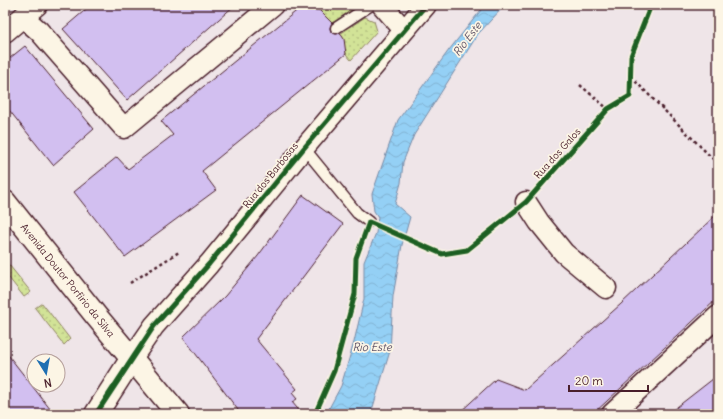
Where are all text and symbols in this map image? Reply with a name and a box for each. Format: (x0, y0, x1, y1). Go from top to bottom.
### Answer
water label: Rio Este (450, 18, 485, 59)
street label: Rua dos Galos (531, 125, 584, 181)
street label: Rua dos Barbosas (240, 139, 301, 211)
street label: Avenida Doutor Porfírio da Silva (18, 221, 118, 340)
water label: Rio Este (352, 340, 393, 354)
north arrow (26, 353, 66, 393)
scale bar (569, 367, 648, 393)
text: 20 m (575, 373, 603, 388)
text: N (43, 375, 53, 390)

